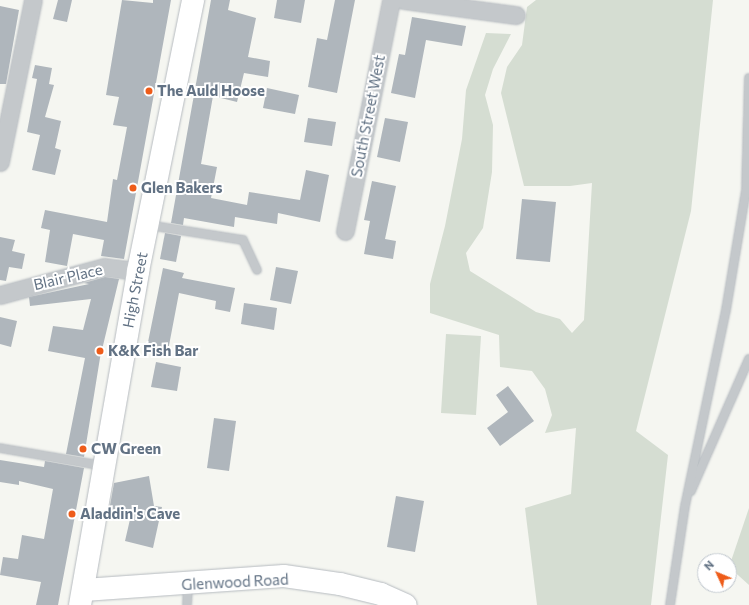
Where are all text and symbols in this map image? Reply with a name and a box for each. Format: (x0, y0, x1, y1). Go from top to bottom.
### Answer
street label: South Street West (347, 53, 389, 179)
place label: The Auld Hoose (157, 82, 265, 100)
marker: The Auld Hoose (144, 86, 154, 96)
place label: Glen Bakers (141, 179, 222, 197)
marker: Glen Bakers (128, 183, 138, 193)
street label: High Street (119, 250, 151, 330)
street label: Blair Place (32, 260, 104, 294)
place label: K&K Fish Bar (108, 342, 198, 360)
marker: K&K Fish Bar (95, 346, 105, 356)
place label: CW Green (91, 440, 161, 458)
marker: CW Green (78, 444, 88, 454)
place label: Aladdin's Cave (80, 505, 180, 523)
marker: Aladdin's Cave (67, 509, 77, 519)
north arrow (697, 553, 737, 593)
text: N (701, 558, 716, 573)
street label: Glenwood Road (181, 570, 289, 594)

